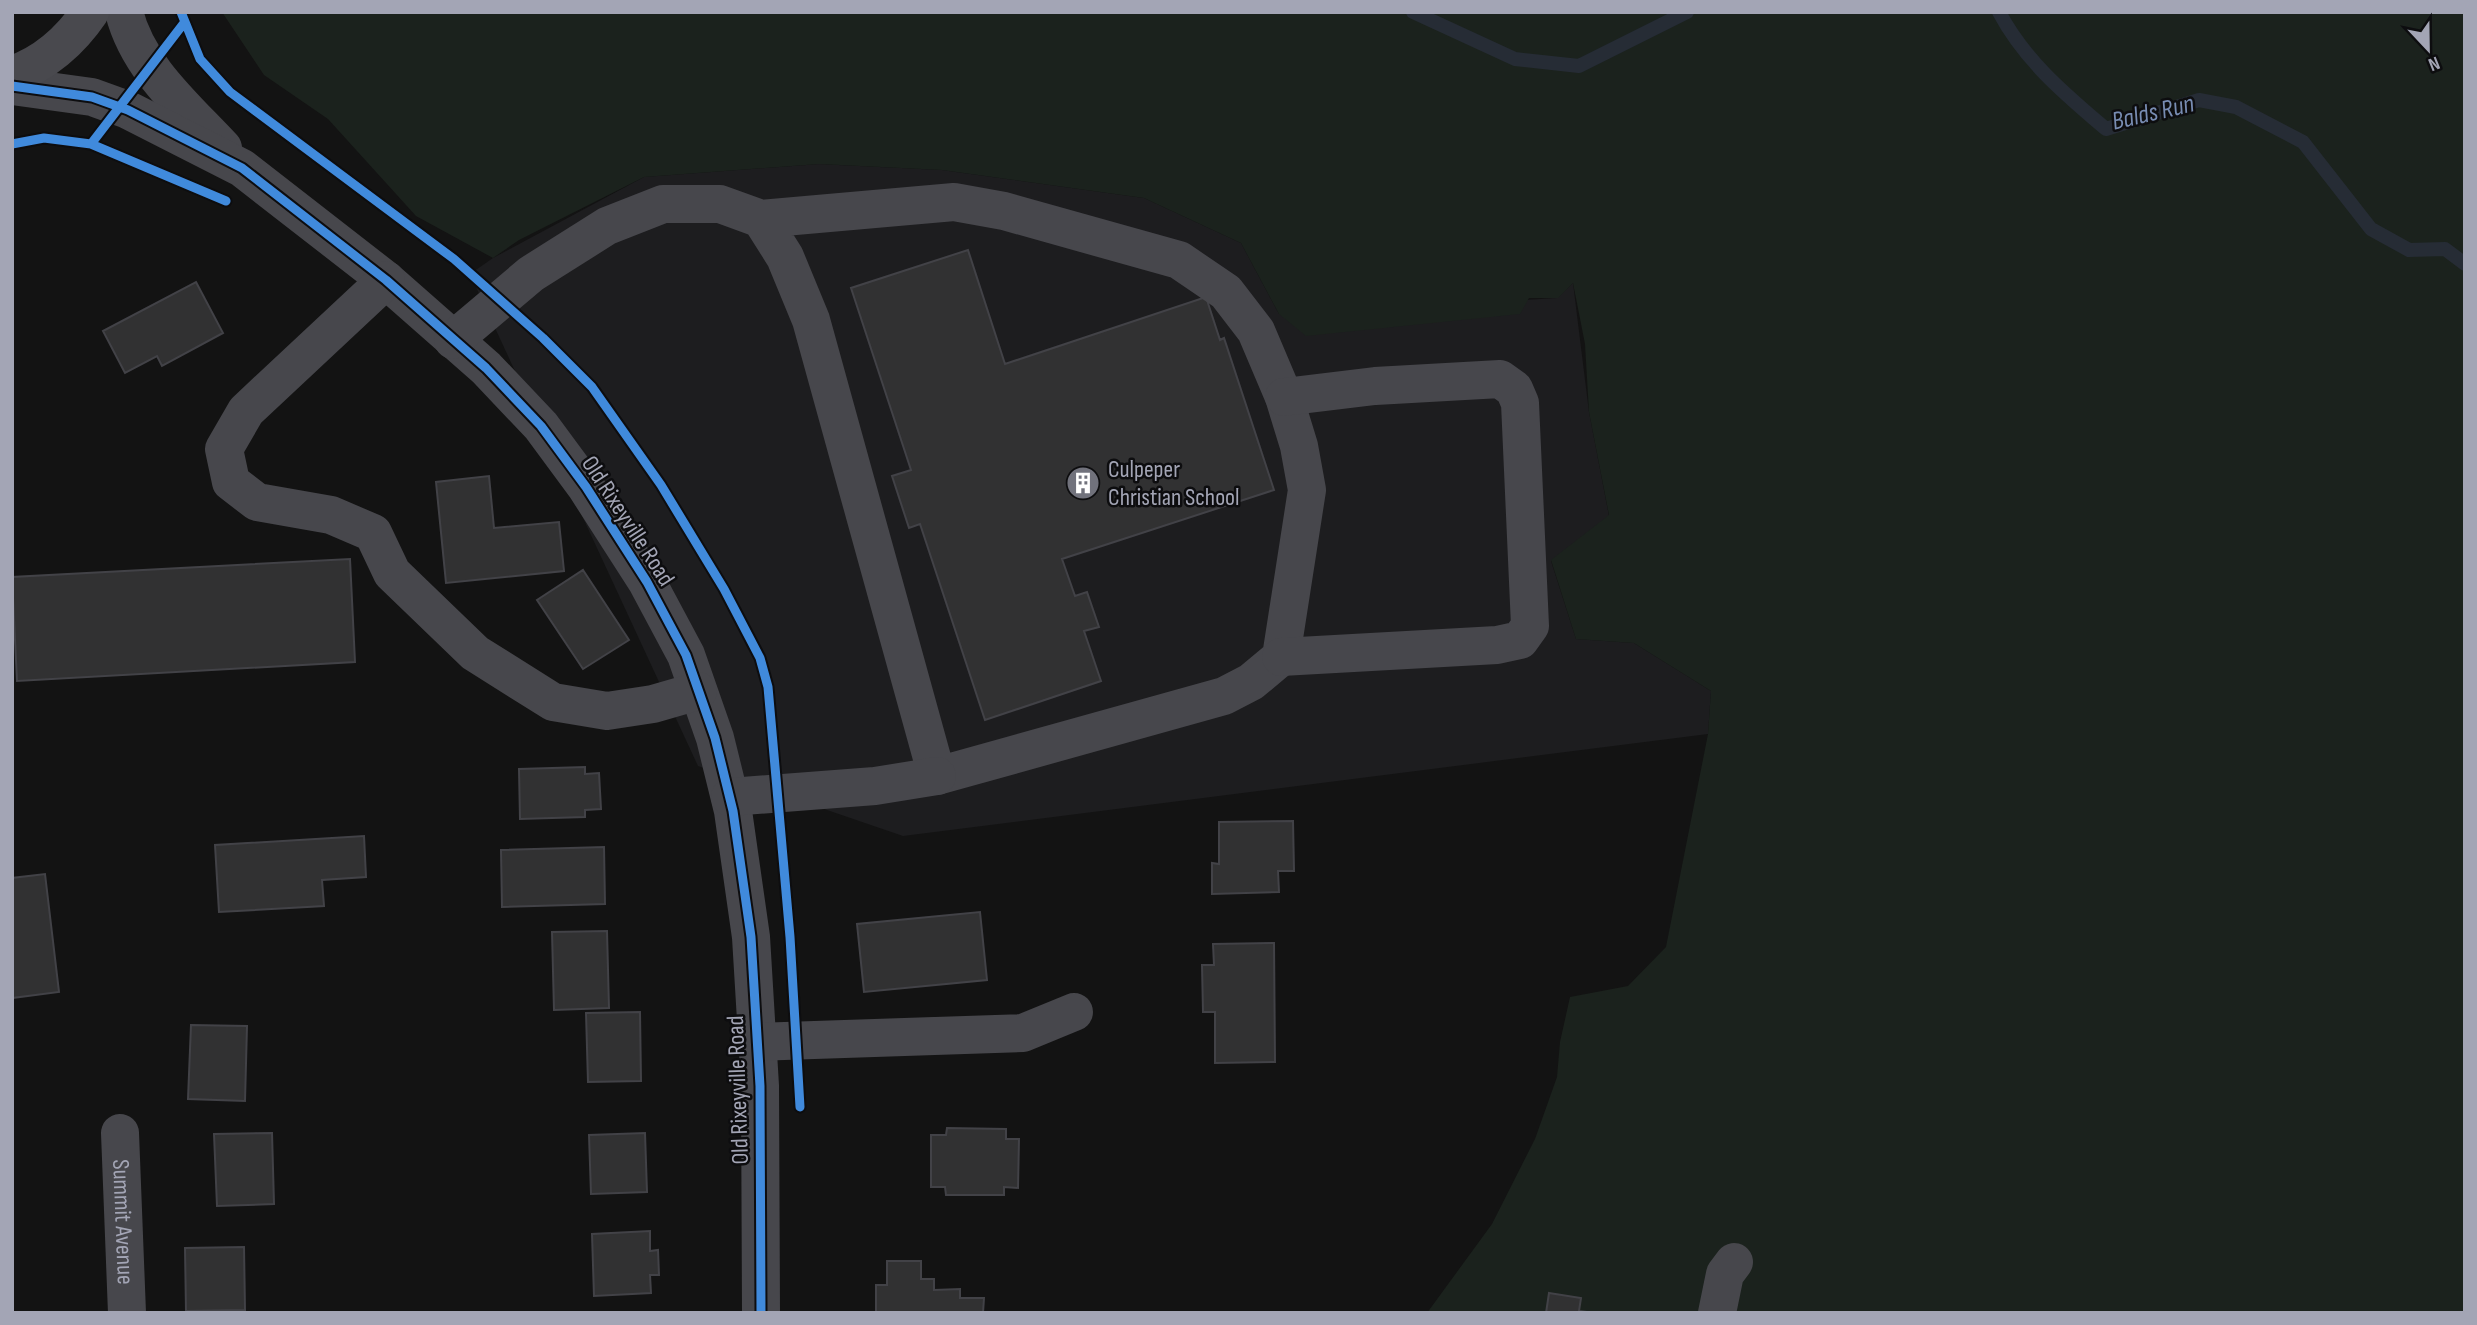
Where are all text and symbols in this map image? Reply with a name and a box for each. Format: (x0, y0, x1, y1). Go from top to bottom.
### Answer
north arrow (2393, 14, 2463, 84)
text: N (2425, 51, 2443, 76)
water label: Balds Run (2109, 88, 2197, 138)
street label: Old Rixeyville Road (575, 451, 681, 591)
place label: Culpeper Christian School (1108, 455, 1240, 512)
building icon: Culpeper Christian School (1064, 464, 1102, 502)
street label: Old Rixeyville Road (721, 1015, 755, 1165)
street label: Summit Avenue (107, 1159, 140, 1285)

